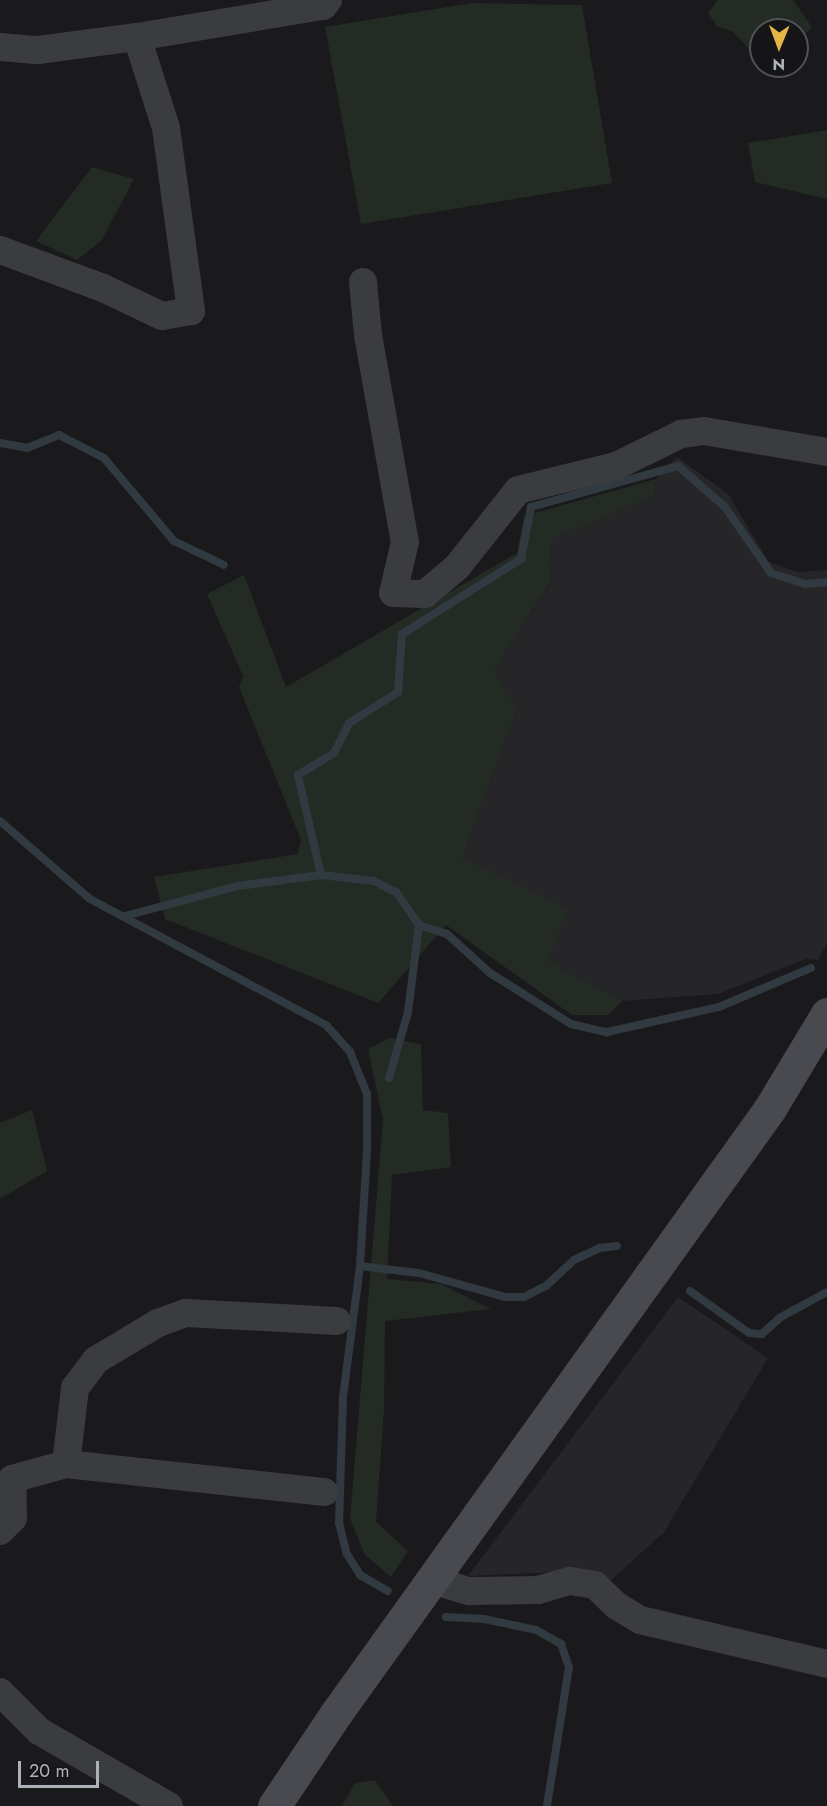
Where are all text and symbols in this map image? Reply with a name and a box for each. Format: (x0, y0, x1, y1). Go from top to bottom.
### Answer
north arrow (749, 18, 809, 78)
text: N (772, 53, 785, 76)
scale bar (21, 1749, 102, 1787)
text: 20 m (29, 1758, 69, 1784)

